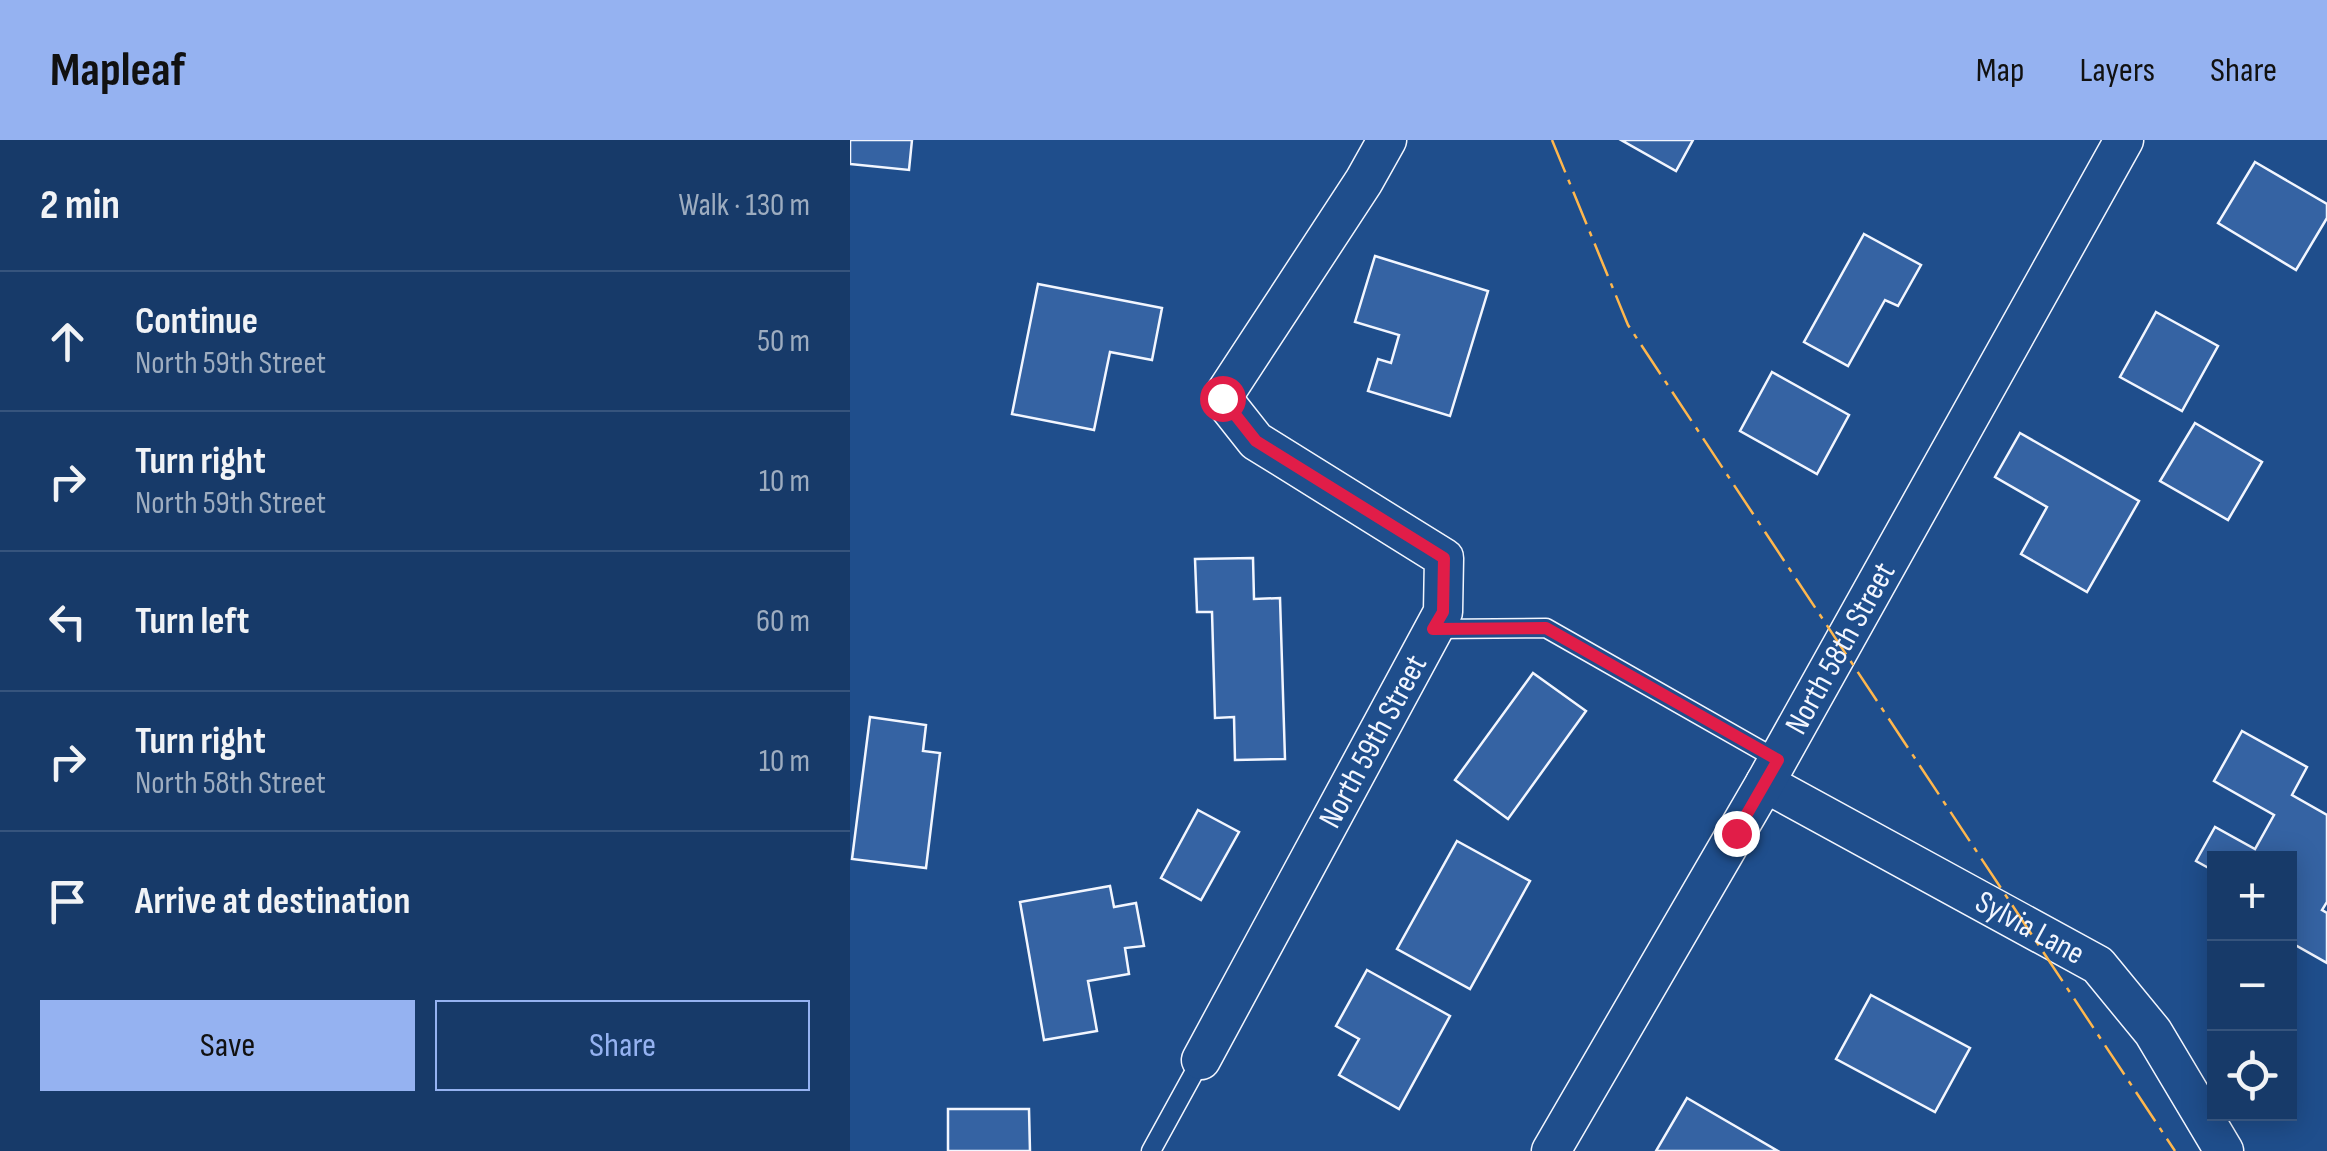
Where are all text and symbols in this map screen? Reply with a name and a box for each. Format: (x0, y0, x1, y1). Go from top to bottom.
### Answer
text: Mapleaf (50, 42, 186, 99)
text: Map (1976, 49, 2024, 92)
text: Layers (2079, 49, 2155, 92)
text: Share (2210, 49, 2277, 92)
text: 2 min (40, 180, 120, 231)
text: Walk · 130 m (678, 186, 810, 225)
text: Continue (135, 299, 258, 344)
icon: ahead (40, 314, 95, 369)
text: 50 m (757, 322, 810, 361)
text: North 59th Street (135, 344, 326, 383)
route start (1200, 376, 1246, 422)
text: Turn right (135, 439, 266, 484)
icon: right (40, 454, 95, 509)
text: 10 m (759, 462, 810, 501)
text: North 59th Street (135, 484, 326, 523)
street label: North 58th Street (1777, 555, 1904, 741)
icon: left (40, 594, 95, 649)
text: Turn left (135, 599, 249, 644)
text: 60 m (756, 602, 810, 641)
street label: North 59th Street (1310, 648, 1436, 835)
text: Turn right (135, 719, 266, 764)
icon: right (40, 734, 95, 789)
text: 10 m (759, 742, 810, 781)
text: North 58th Street (135, 764, 326, 803)
route end (1714, 811, 1760, 857)
map controls (2207, 851, 2297, 1121)
button: + (2207, 851, 2297, 941)
icon: arrive (40, 874, 95, 929)
text: Arrive at destination (135, 879, 410, 924)
street label: Sylvia Lane (1969, 882, 2091, 973)
button: − (2207, 941, 2297, 1031)
button: Save (40, 1000, 415, 1091)
button: Share (435, 1000, 810, 1091)
button: locate (2207, 1031, 2297, 1121)

